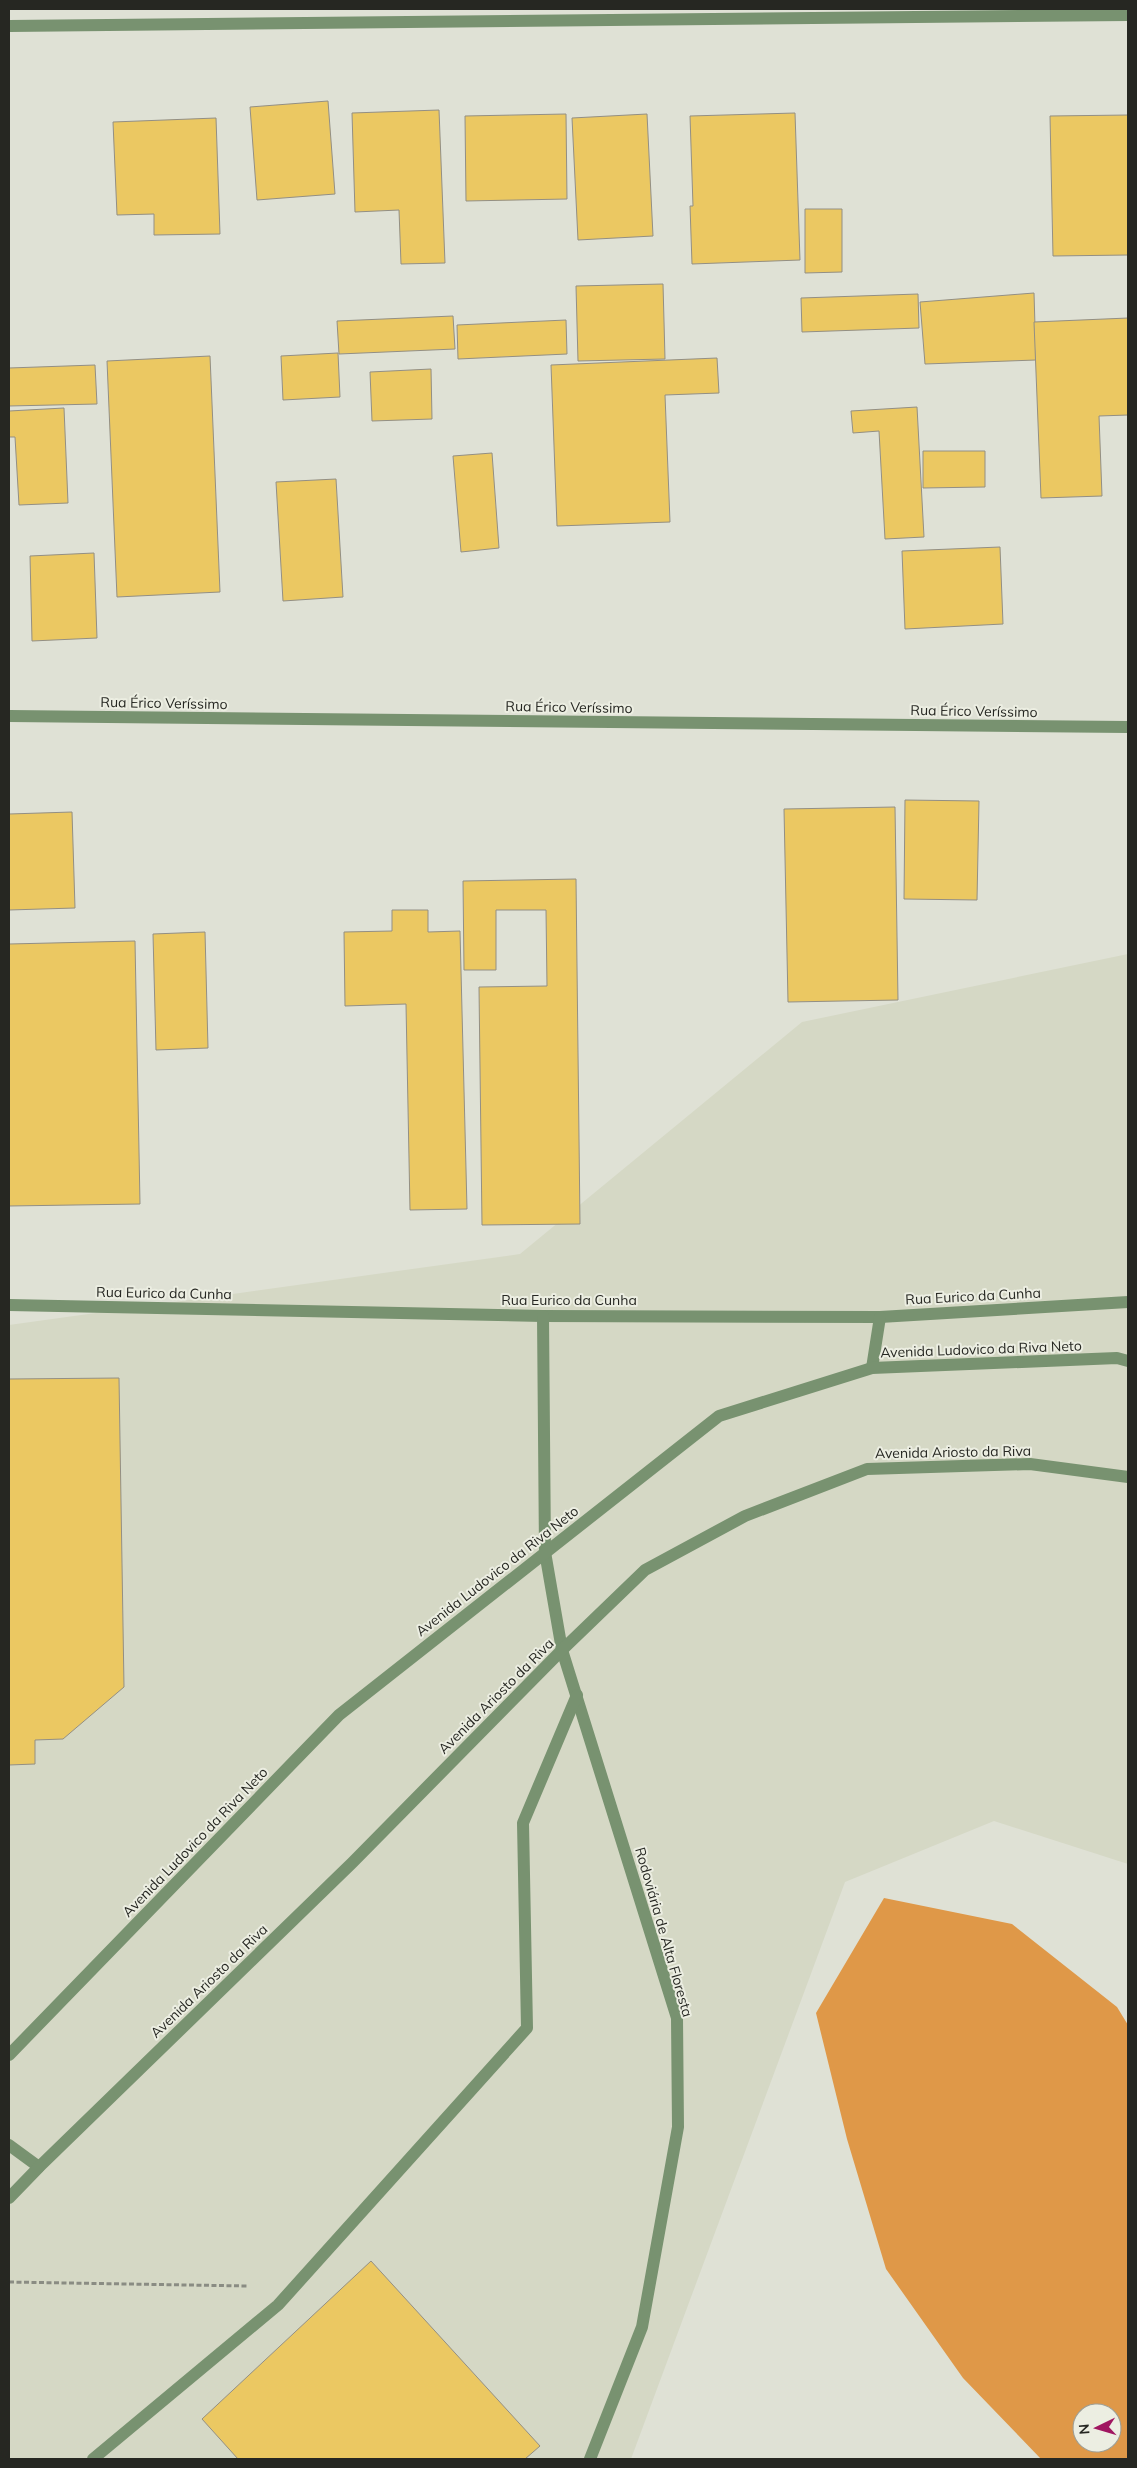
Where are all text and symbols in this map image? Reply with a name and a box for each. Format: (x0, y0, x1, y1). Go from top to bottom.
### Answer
street label: Rua Érico Veríssimo (100, 693, 228, 713)
street label: Rua Érico Veríssimo (505, 697, 633, 717)
street label: Rua Érico Veríssimo (910, 701, 1038, 721)
street label: Rua Eurico da Cunha (96, 1283, 232, 1303)
street label: Rua Eurico da Cunha (905, 1283, 1041, 1309)
street label: Rua Eurico da Cunha (501, 1291, 637, 1309)
street label: Avenida Ludovico da Riva Neto (880, 1336, 1082, 1362)
street label: Avenida Ariosto da Riva (875, 1442, 1031, 1462)
street label: Avenida Ludovico da Riva Neto (412, 1502, 582, 1640)
street label: Avenida Ariosto da Riva (434, 1634, 558, 1758)
street label: Avenida Ludovico da Riva Neto (118, 1763, 272, 1921)
street label: Rodoviária de Alta Floresta (631, 1845, 697, 2019)
street label: Avenida Ariosto da Riva (147, 1920, 271, 2042)
north arrow (1072, 2403, 1122, 2453)
text: N (1075, 2423, 1093, 2435)

